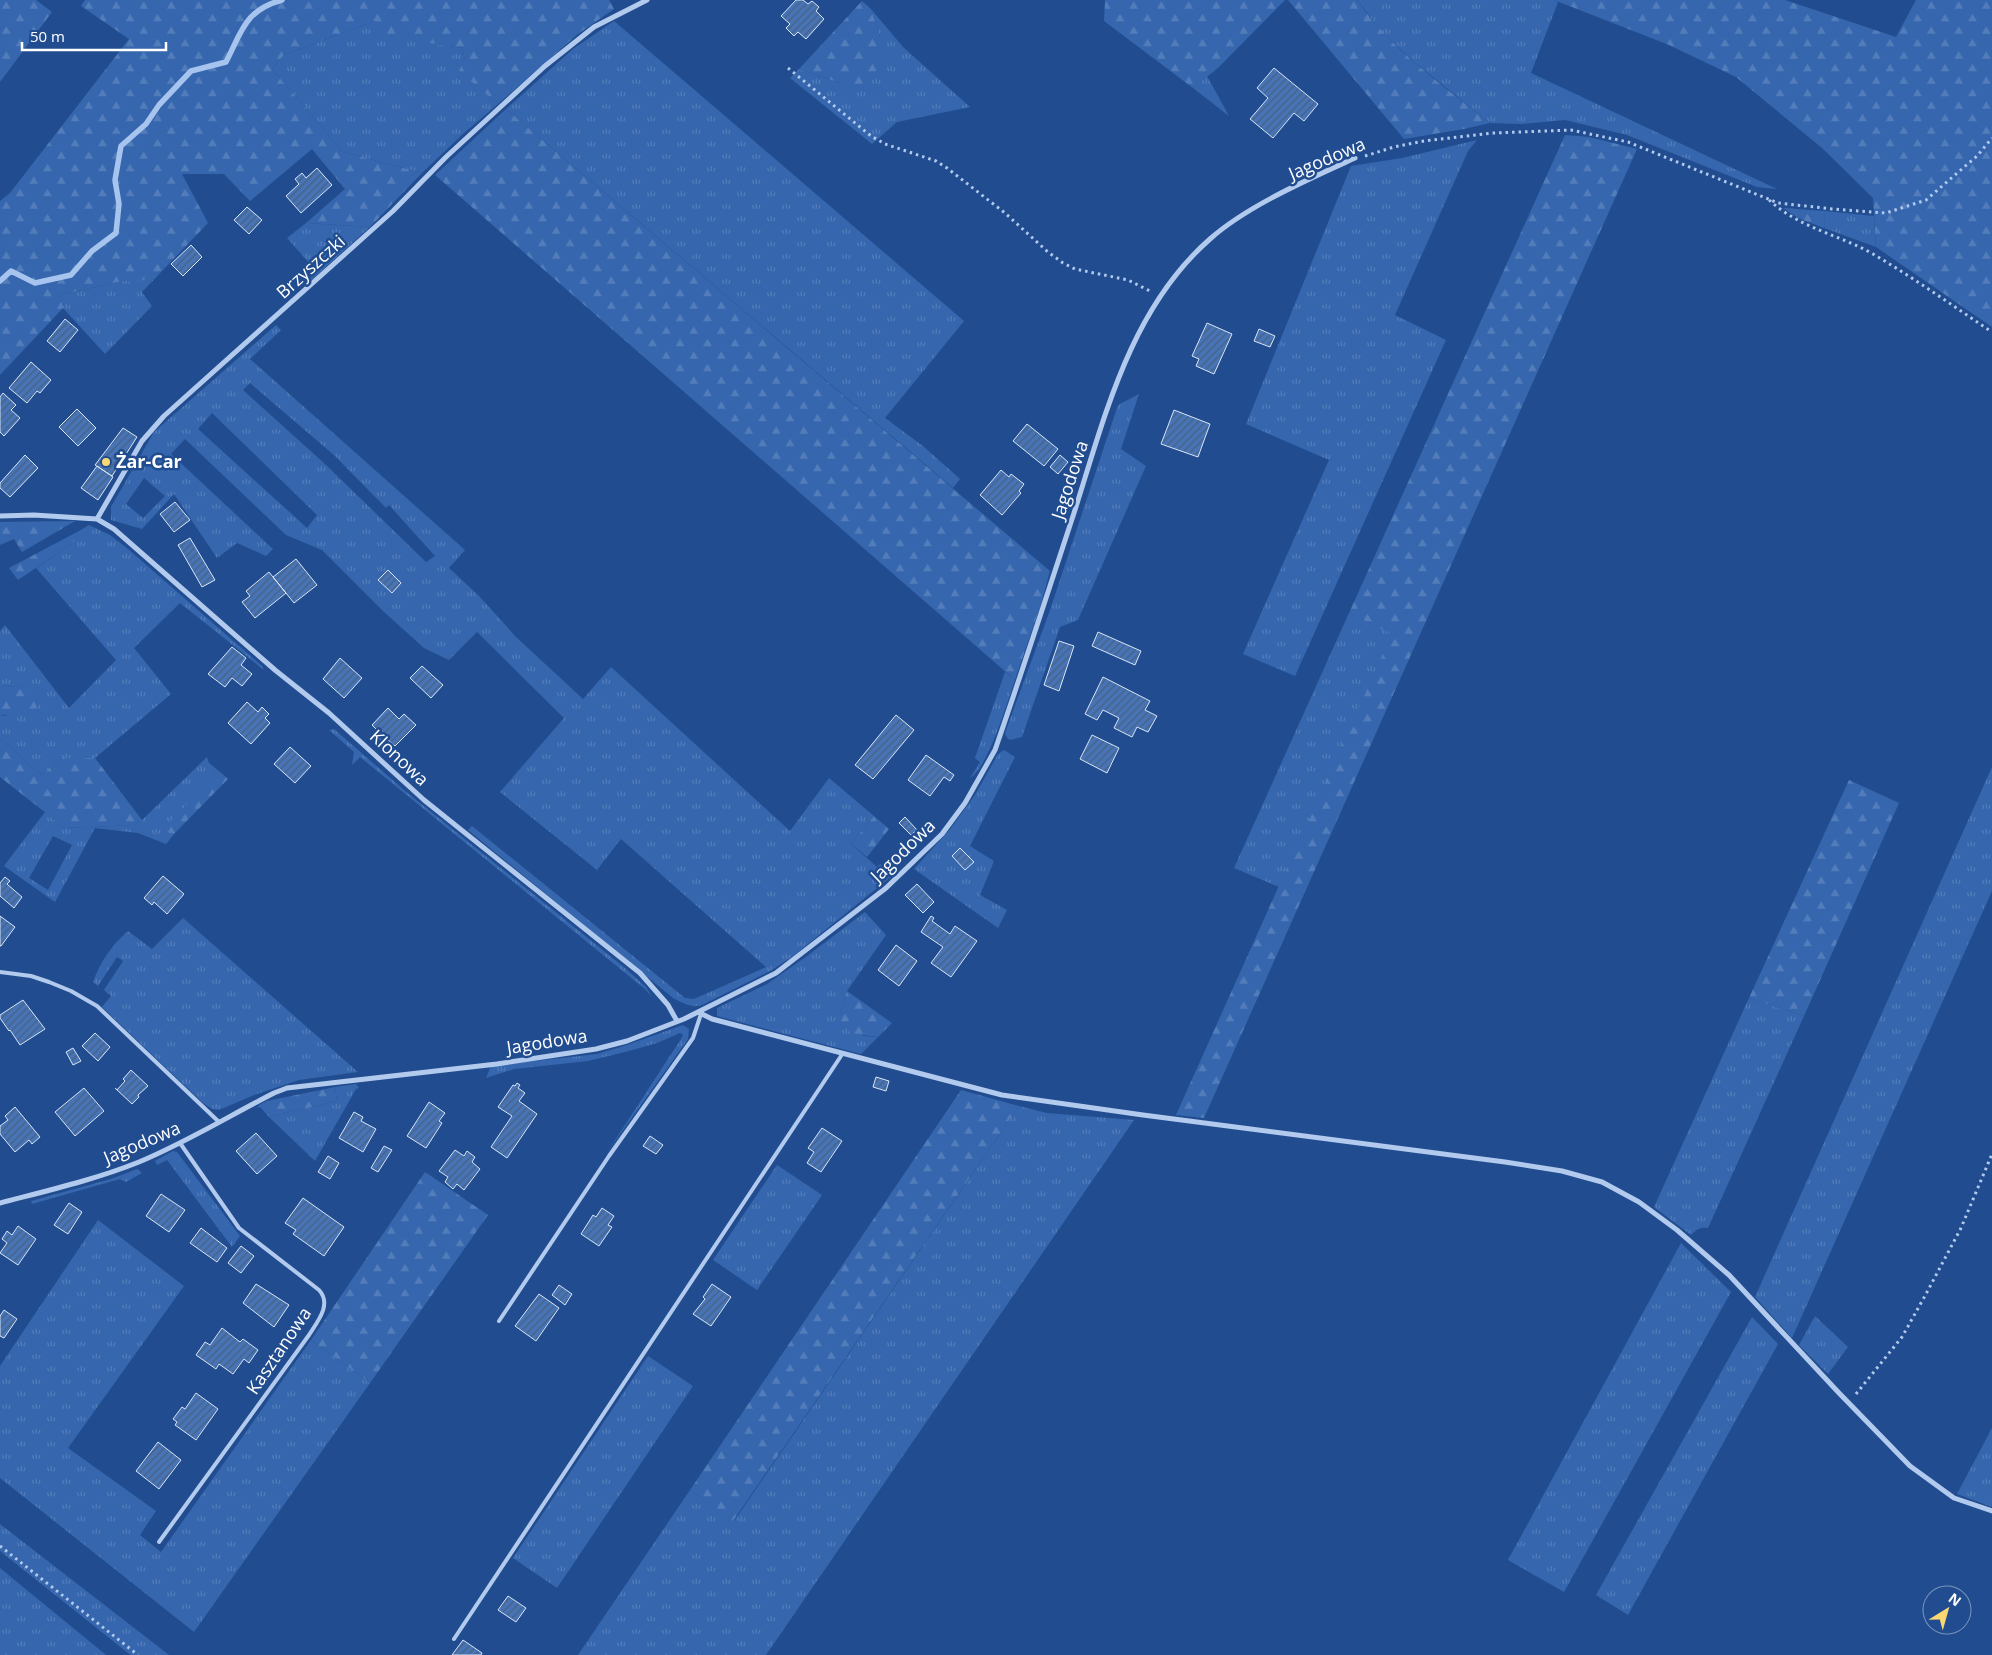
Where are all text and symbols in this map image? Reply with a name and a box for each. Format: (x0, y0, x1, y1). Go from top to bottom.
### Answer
scale bar (22, 20, 166, 52)
text: 50 m (30, 26, 65, 46)
street label: Jagodowa (1283, 131, 1369, 186)
street label: Brzyszczki (271, 229, 350, 303)
street label: Jagodowa (1044, 437, 1093, 524)
place label: Żar-Car (116, 449, 182, 473)
marker: Żar-Car (100, 456, 112, 468)
street label: Klonowa (365, 724, 434, 791)
street label: Jagodowa (863, 813, 940, 889)
street label: Jagodowa (503, 1023, 589, 1060)
street label: Jagodowa (98, 1115, 184, 1170)
street label: Kasztanowa (240, 1302, 316, 1399)
north arrow (1922, 1585, 1972, 1635)
text: N (1945, 1588, 1965, 1610)

